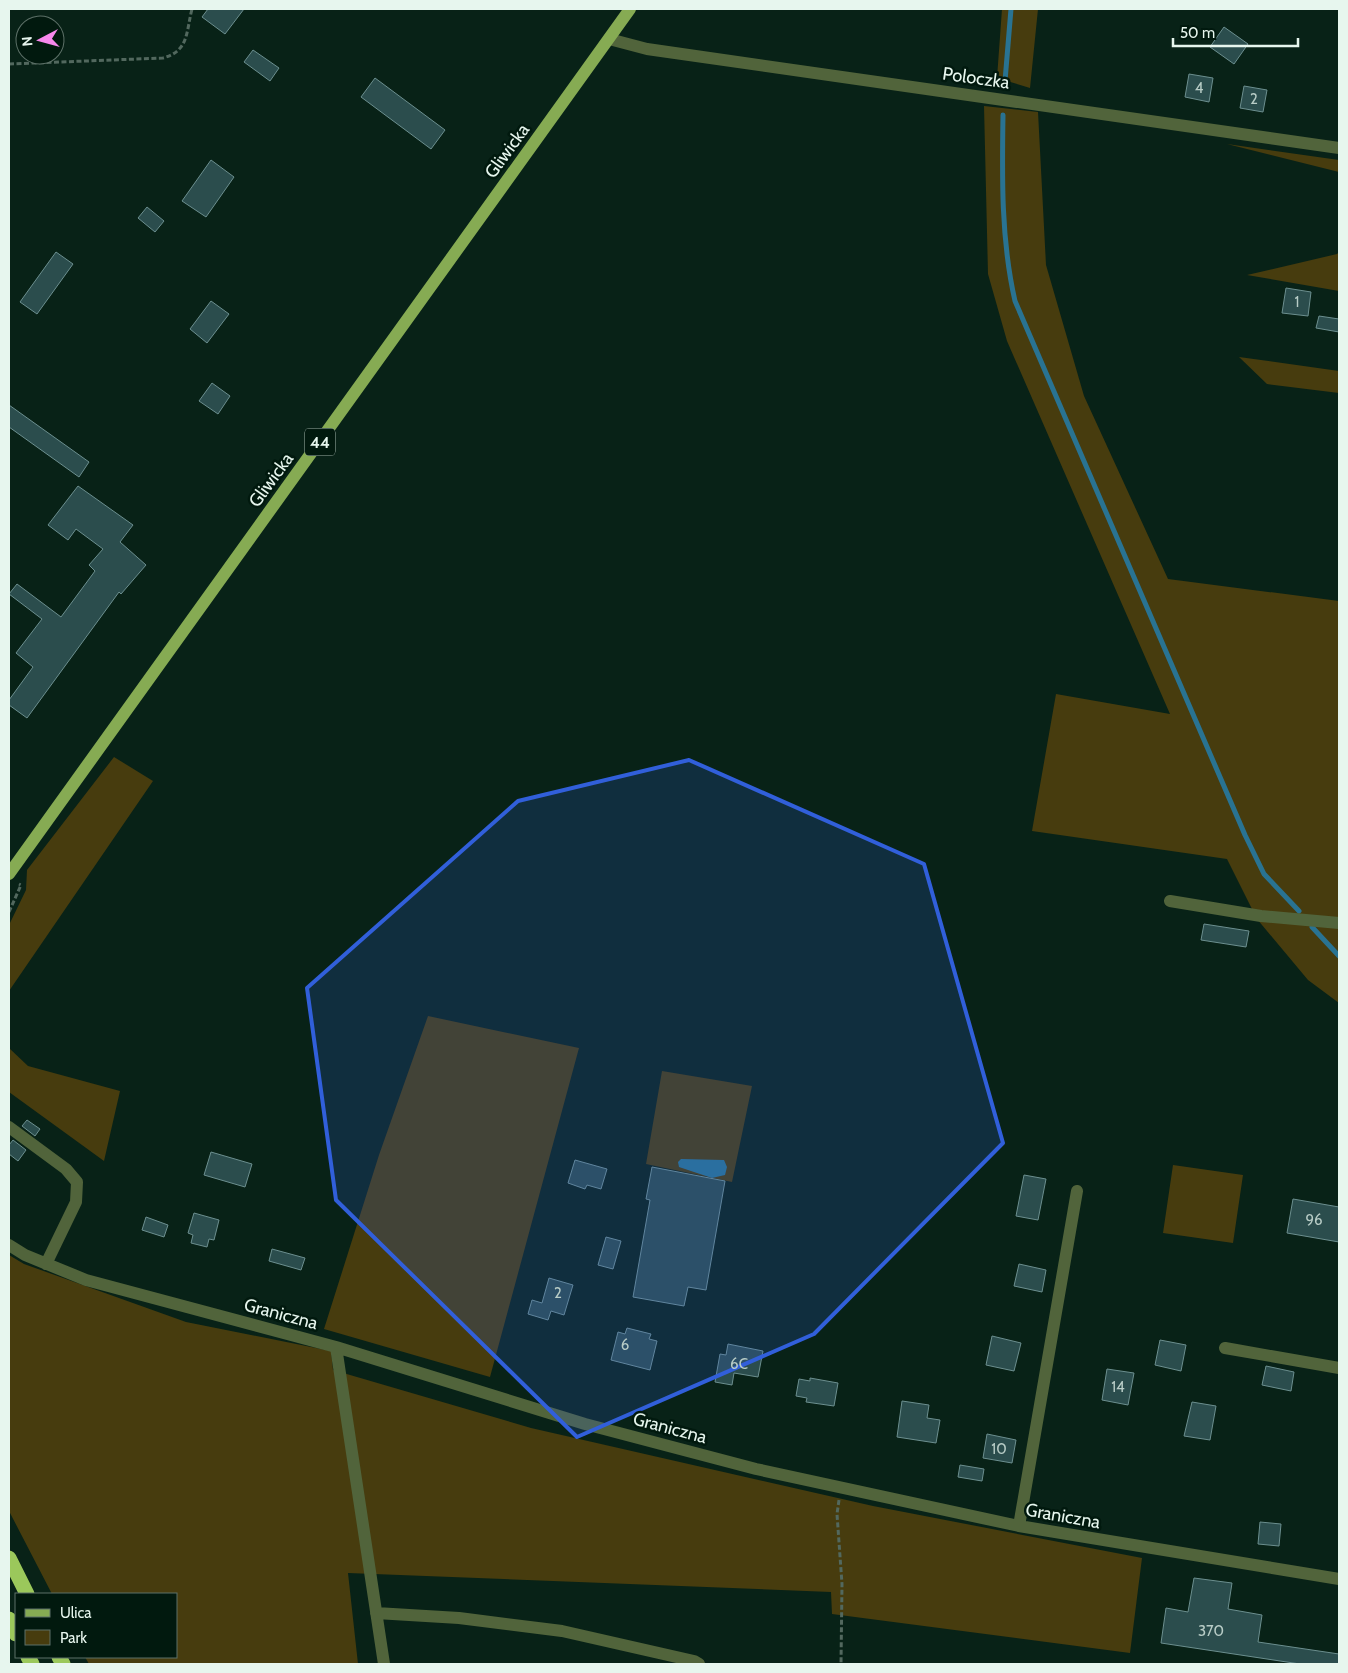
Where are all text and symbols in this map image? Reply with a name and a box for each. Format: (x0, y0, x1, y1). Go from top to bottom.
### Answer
north arrow (15, 15, 65, 65)
scale bar (1173, 15, 1298, 47)
text: 50 m (1180, 24, 1215, 42)
text: N (18, 35, 37, 47)
street label: Poloczka (941, 62, 1011, 94)
house number: 4 (1195, 79, 1204, 97)
house number: 2 (1250, 90, 1258, 108)
street label: Gliwicka (480, 119, 534, 182)
house number: 1 (1295, 293, 1299, 311)
road number: 44 (305, 428, 335, 456)
street label: Gliwicka (244, 448, 298, 511)
house number: 96 (1305, 1211, 1323, 1229)
house number: 2 (554, 1284, 562, 1302)
street label: Graniczna (242, 1294, 321, 1334)
house number: 6 (621, 1336, 629, 1354)
house number: 6C (730, 1355, 748, 1373)
house number: 14 (1111, 1378, 1125, 1396)
street label: Graniczna (631, 1408, 710, 1448)
house number: 10 (991, 1440, 1007, 1458)
street label: Graniczna (1024, 1499, 1102, 1533)
legend (15, 1593, 178, 1658)
text: Ulica (60, 1604, 92, 1622)
house number: 370 (1198, 1622, 1224, 1640)
text: Park (60, 1629, 87, 1647)

